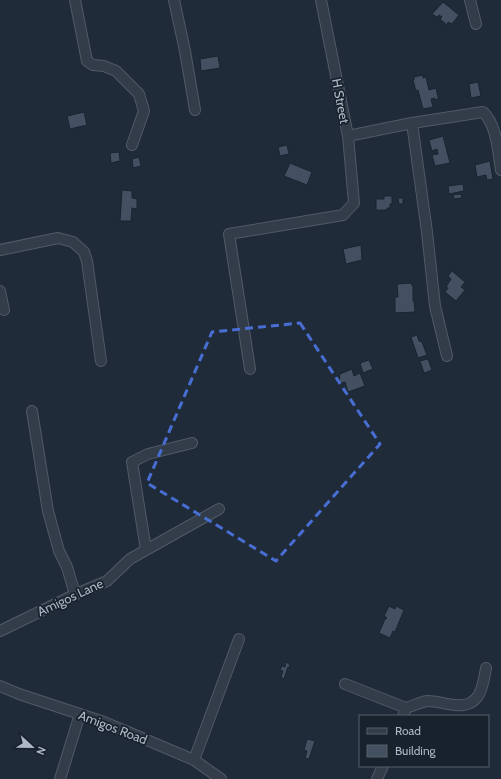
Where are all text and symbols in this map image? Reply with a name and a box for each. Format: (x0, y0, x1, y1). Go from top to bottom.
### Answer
street label: H Street (329, 77, 353, 125)
street label: Amigos Lane (35, 575, 106, 619)
street label: Amigos Road (76, 707, 150, 747)
legend (359, 715, 489, 767)
text: Road (395, 723, 421, 738)
north arrow (12, 727, 52, 767)
text: Building (395, 743, 437, 758)
text: N (33, 745, 49, 757)

